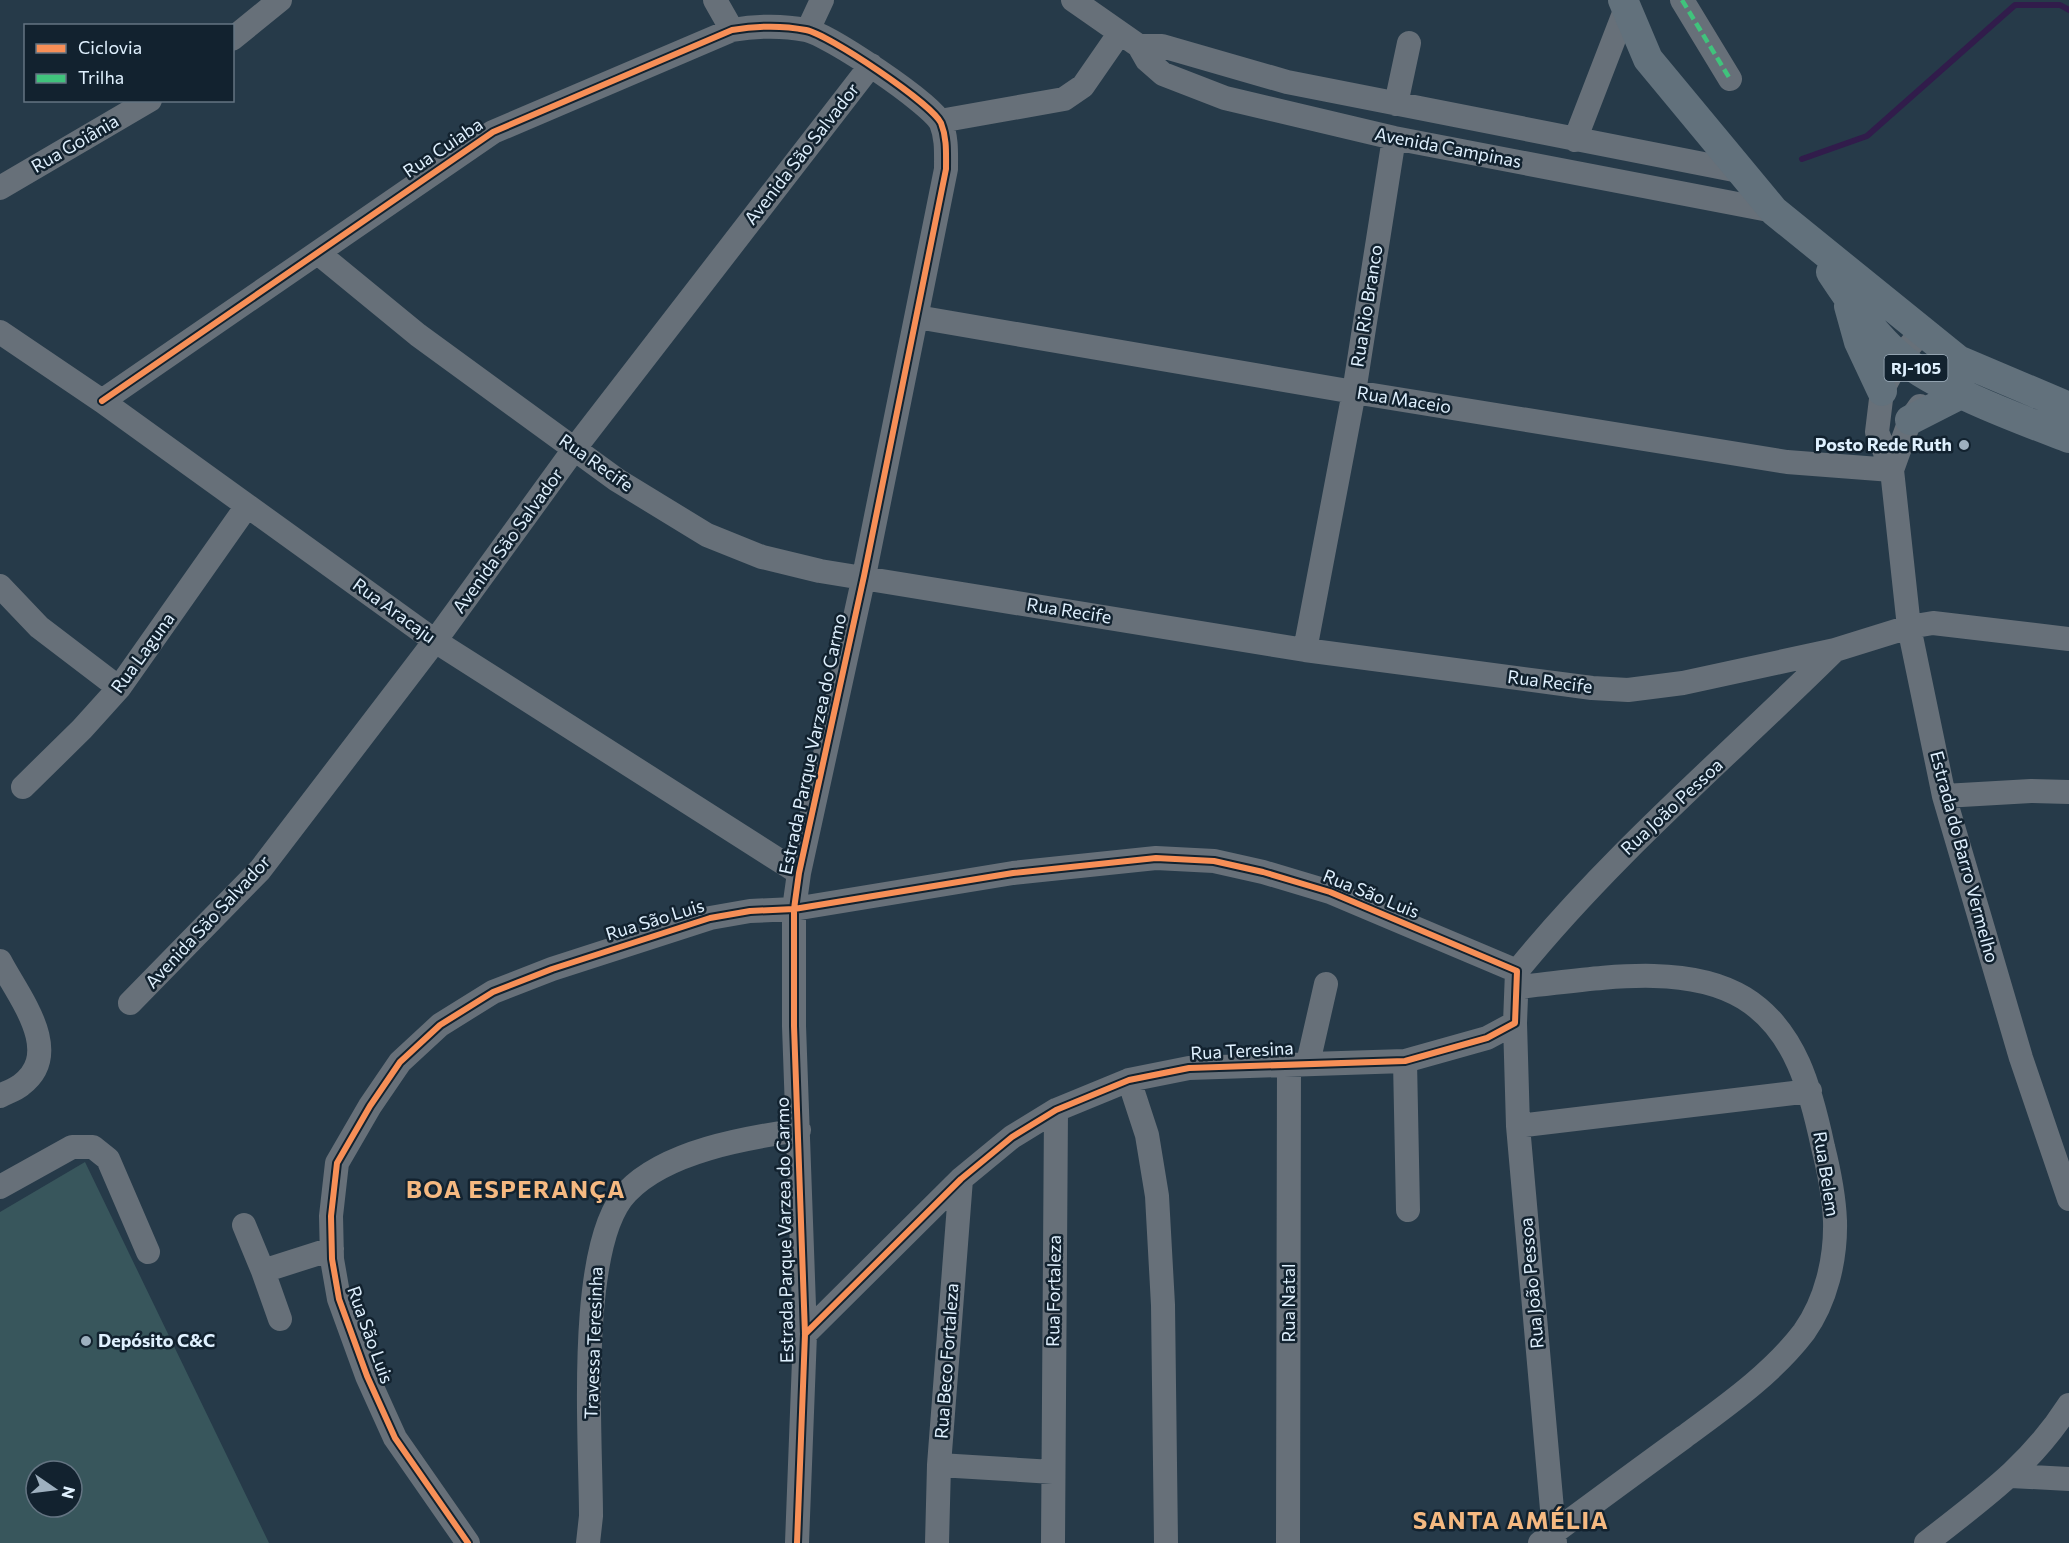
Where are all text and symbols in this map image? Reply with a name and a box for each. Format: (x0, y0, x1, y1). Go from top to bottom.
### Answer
legend (24, 24, 234, 102)
text: Ciclovia (78, 36, 142, 58)
text: Trilha (78, 66, 124, 88)
street label: Avenida São Salvador (739, 78, 863, 229)
street label: Rua Goiânia (27, 109, 122, 177)
street label: Rua Cuiaba (398, 113, 486, 182)
street label: Avenida Campinas (1373, 122, 1523, 172)
street label: Rua Rio Branco (1345, 243, 1387, 369)
road number: RJ-105 (1884, 355, 1948, 381)
street label: Rua Maceio (1355, 381, 1453, 417)
street label: Rua Recife (555, 429, 638, 496)
place label: Posto Rede Ruth (1815, 433, 1952, 455)
marker: Posto Rede Ruth (1957, 438, 1971, 452)
street label: Avenida São Salvador (447, 464, 567, 617)
street label: Rua Aracaju (349, 573, 440, 648)
street label: Rua Recife (1025, 592, 1113, 628)
street label: Rua Laguna (106, 608, 179, 697)
street label: Estrada Parque Varzea do Carmo (774, 611, 850, 876)
street label: Rua Recife (1506, 665, 1594, 697)
street label: Estrada do Barro Vermelho (1926, 748, 2004, 965)
street label: Rua João Pessoa (1616, 753, 1727, 859)
street label: Avenida São Salvador (140, 850, 275, 992)
street label: Rua São Luis (1320, 864, 1423, 922)
street label: Rua São Luis (603, 894, 707, 944)
street label: Rua Teresina (1190, 1036, 1294, 1064)
street label: Estrada Parque Varzea do Carmo (771, 1097, 797, 1363)
street label: Rua Belem (1809, 1130, 1845, 1218)
district label: BOA ESPERANÇA (406, 1174, 626, 1203)
street label: Rua João Pessoa (1514, 1217, 1548, 1350)
street label: Rua Fortaleza (1041, 1235, 1065, 1347)
street label: Rua Natal (1277, 1263, 1299, 1343)
street label: Travessa Teresinha (579, 1266, 607, 1420)
street label: Rua Beco Fortaleza (930, 1282, 962, 1440)
street label: Rua São Luis (343, 1283, 399, 1386)
place label: Depósito C&C (98, 1329, 215, 1351)
marker: Depósito C&C (79, 1334, 93, 1348)
north arrow (24, 1459, 84, 1519)
text: N (58, 1485, 80, 1501)
district label: SANTA AMÉLIA (1413, 1505, 1609, 1534)

